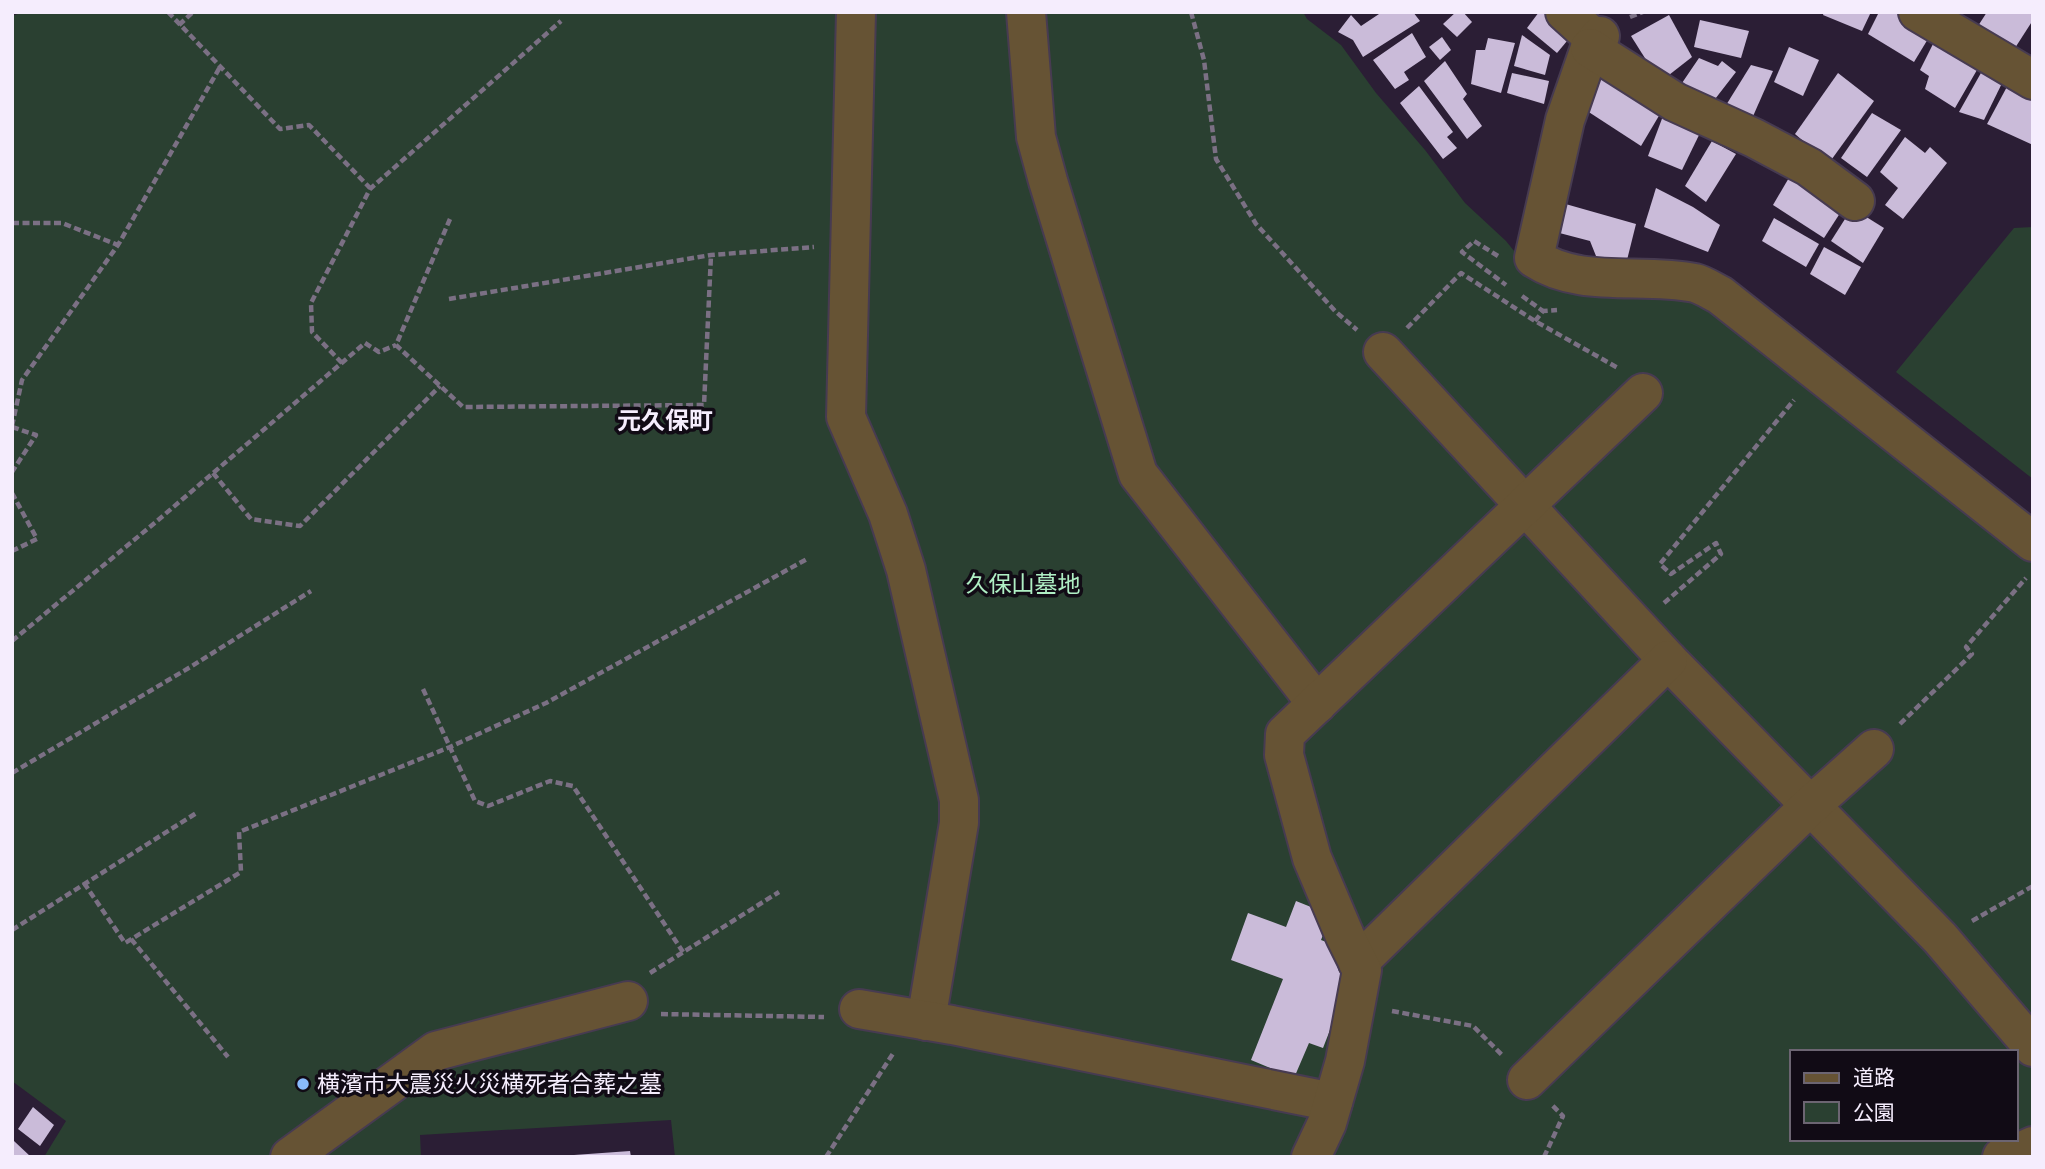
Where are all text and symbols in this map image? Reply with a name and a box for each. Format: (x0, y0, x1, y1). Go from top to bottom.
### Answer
district label: 元久保町 (617, 407, 713, 434)
park label: 久保山墓地 (966, 571, 1081, 597)
legend (1790, 1050, 2017, 1141)
text: 道路 (1853, 1066, 1895, 1089)
place label: 横濱市大震災火災横死者合葬之墓 (317, 1071, 662, 1097)
marker: 横濱市大震災火災横死者合葬之墓 (295, 1076, 311, 1092)
text: 公園 (1853, 1101, 1895, 1124)

